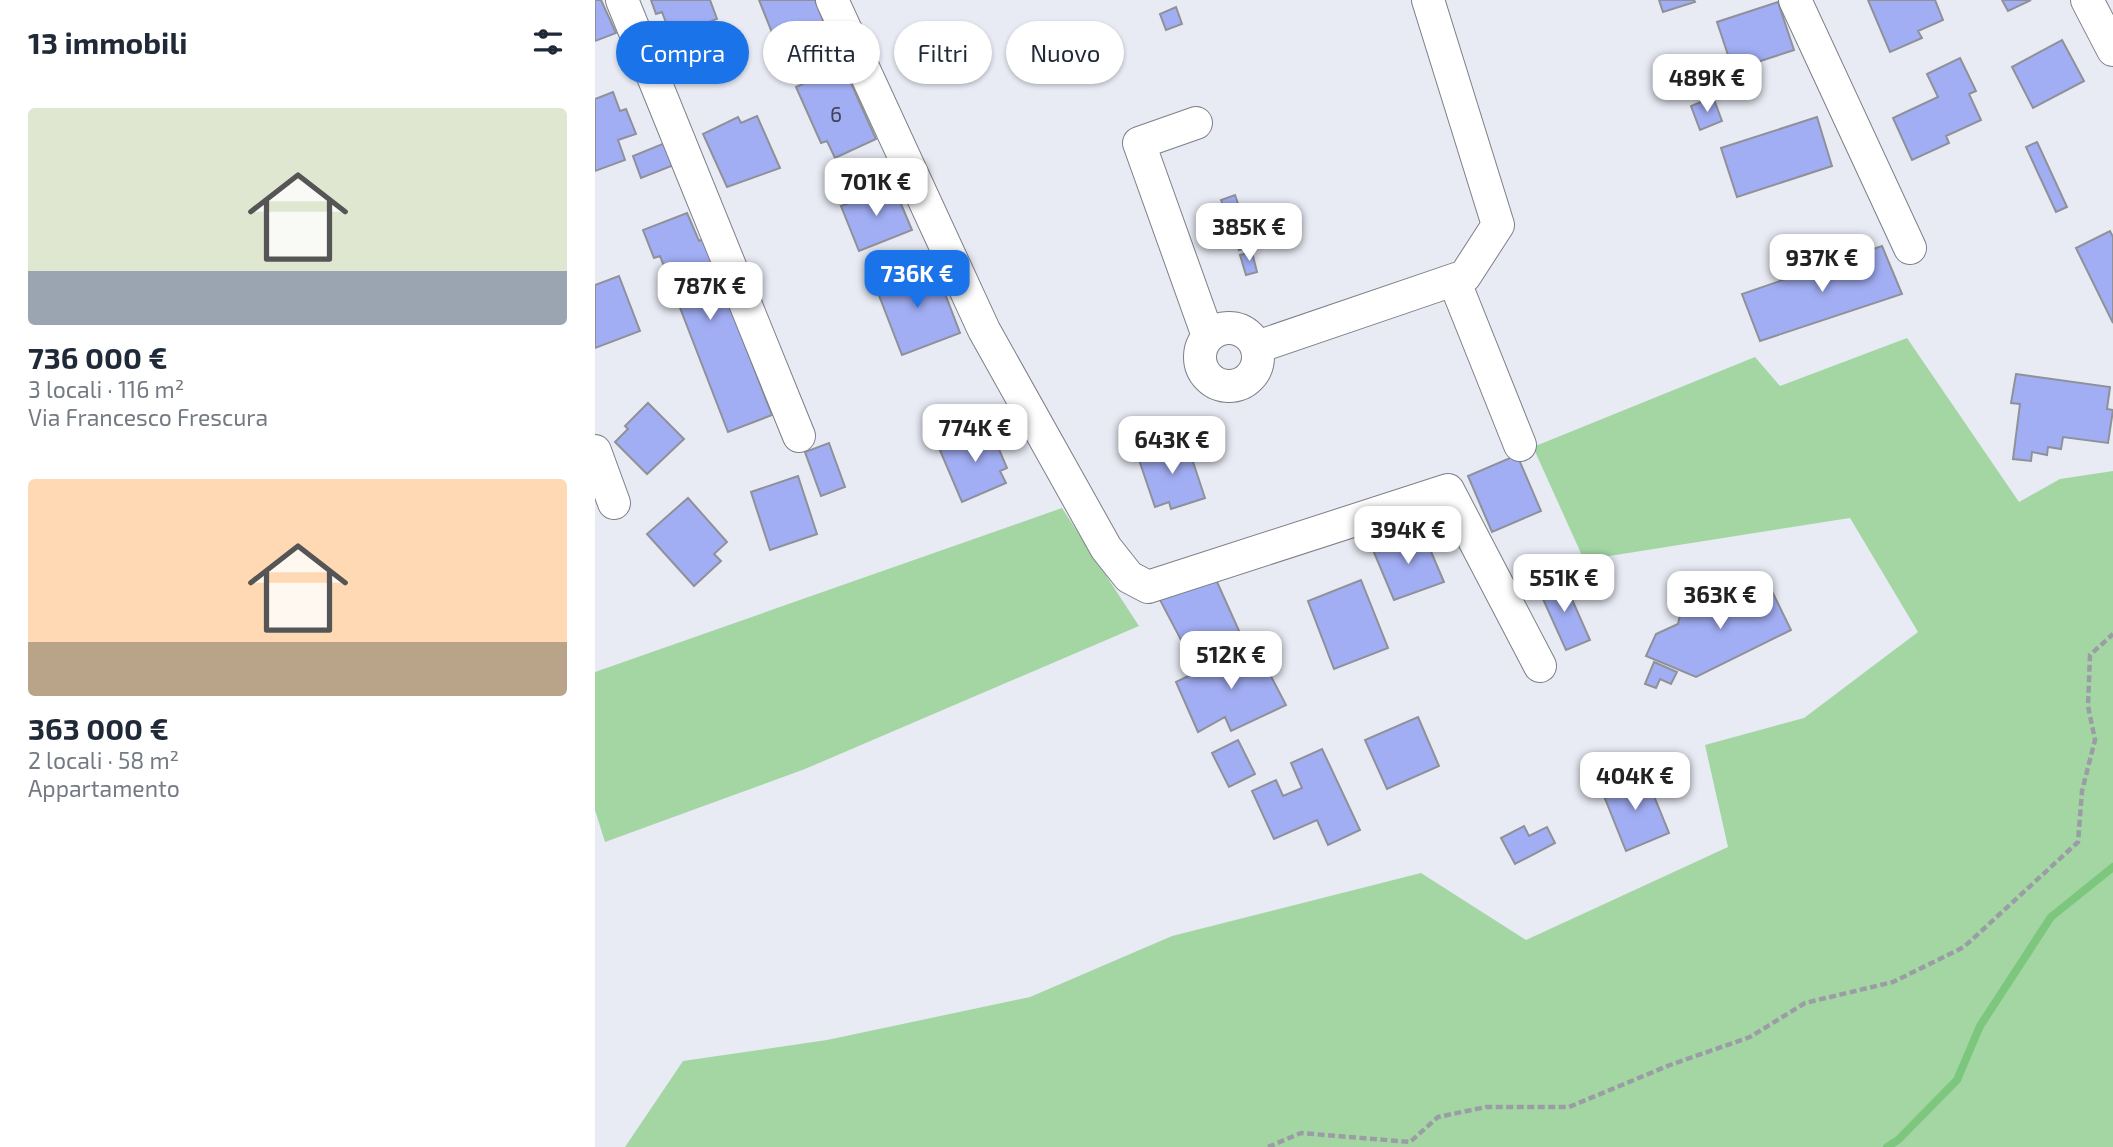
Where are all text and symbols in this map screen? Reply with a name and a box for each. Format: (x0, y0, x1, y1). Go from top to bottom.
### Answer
chip: Compra (616, 21, 749, 84)
chip: Affitta (763, 21, 880, 84)
chip: Filtri (894, 21, 992, 84)
chip: Nuovo (1006, 21, 1124, 84)
icon: filters (529, 23, 567, 61)
text: 13 immobili (28, 24, 188, 60)
pin: 489K € (1650, 54, 1764, 114)
text: 489K € (1669, 63, 1745, 91)
house number: 6 (830, 101, 842, 126)
icon: home (235, 154, 361, 280)
pin: 701K € (819, 158, 933, 218)
text: 701K € (841, 167, 911, 195)
pin: 385K € (1192, 204, 1306, 263)
text: 385K € (1212, 212, 1286, 240)
pin: 937K € (1765, 234, 1879, 294)
text: 937K € (1786, 243, 1858, 271)
pin: 736K € (860, 250, 974, 310)
text: 736K € (881, 259, 953, 287)
pin: 787K € (653, 262, 767, 322)
text: 787K € (674, 271, 746, 299)
text: 736 000 € (28, 339, 168, 375)
text: 3 locali · 116 m² (28, 375, 184, 403)
text: Via Francesco Frescura (28, 403, 268, 431)
pin: 774K € (918, 405, 1032, 464)
text: 774K € (938, 413, 1012, 441)
pin: 643K € (1115, 416, 1229, 476)
text: 643K € (1134, 425, 1210, 453)
pin: 394K € (1351, 506, 1465, 566)
text: 394K € (1370, 515, 1446, 543)
icon: home (235, 525, 361, 651)
pin: 551K € (1507, 554, 1621, 614)
text: 551K € (1529, 563, 1599, 591)
pin: 363K € (1663, 572, 1777, 631)
text: 363K € (1683, 580, 1757, 608)
pin: 512K € (1174, 632, 1288, 691)
text: 512K € (1196, 640, 1266, 668)
text: 363 000 € (28, 710, 169, 746)
text: 2 locali · 58 m² (28, 746, 179, 774)
pin: 404K € (1578, 752, 1692, 812)
text: 404K € (1596, 761, 1674, 789)
text: Appartamento (28, 774, 180, 802)

